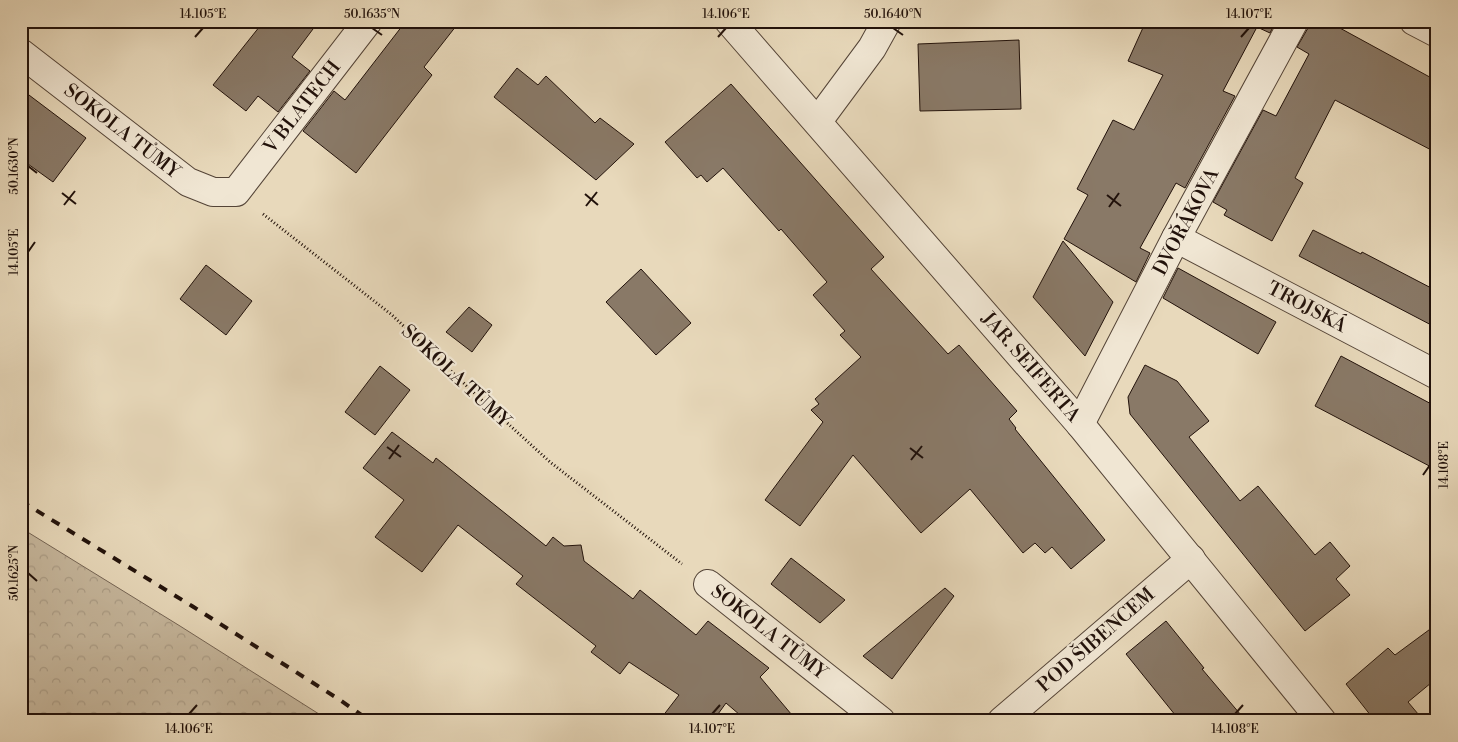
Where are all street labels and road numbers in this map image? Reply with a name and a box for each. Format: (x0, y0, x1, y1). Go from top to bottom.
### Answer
street label: V BLATECH (258, 56, 346, 159)
street label: SOKOLA TŮMY (59, 77, 187, 185)
street label: DVOŘÁKOVA (1147, 163, 1225, 280)
street label: TROJSKÁ (1263, 275, 1352, 338)
street label: JAR. SEIFERTA (976, 306, 1086, 428)
street label: SOKOLA TŮMY (396, 319, 517, 434)
street label: SOKOLA TŮMY (706, 578, 834, 686)
street label: POD ŠIBENCEM (1032, 582, 1160, 698)

